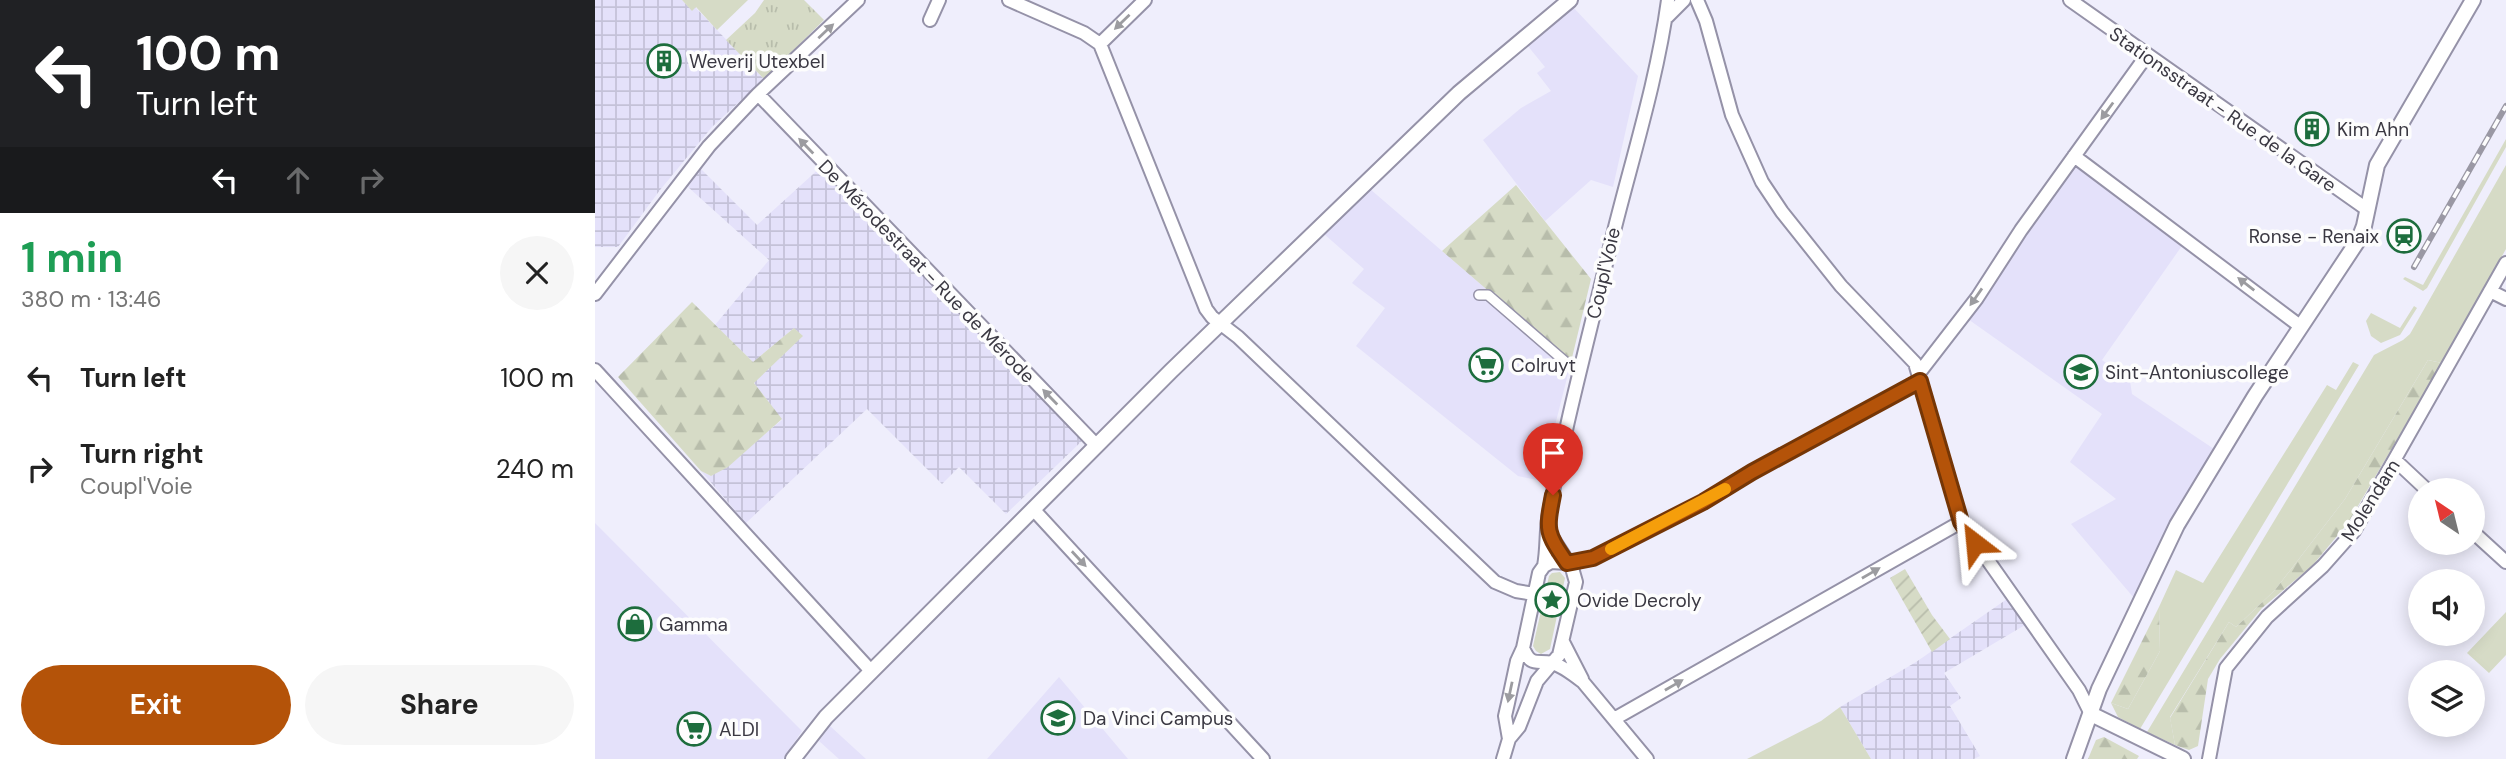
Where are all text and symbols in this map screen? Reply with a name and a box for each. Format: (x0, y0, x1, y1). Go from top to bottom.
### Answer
one-way arrow (1114, 14, 1131, 31)
text: 100 m (136, 21, 280, 85)
street label: Stationsstraat - Rue de la Gare (2104, 21, 2341, 198)
one-way arrow (817, 22, 834, 39)
icon: left (21, 28, 112, 119)
building icon: Weverij Utexbel (645, 42, 683, 80)
place label: Weverij Utexbel (689, 49, 825, 74)
text: Turn left (136, 83, 258, 125)
one-way arrow (2100, 102, 2114, 120)
building icon: Kim Ahn (2293, 110, 2331, 148)
place label: Kim Ahn (2337, 117, 2409, 142)
one-way arrow (797, 137, 814, 154)
street label: De Mérodestraat - Rue de Mérode (813, 154, 1040, 388)
icon: left (206, 161, 244, 199)
icon: ahead (279, 161, 317, 199)
icon: right (352, 161, 390, 199)
station icon: Ronse - Renaix (2385, 217, 2423, 255)
place label: Ronse - Renaix (2249, 224, 2380, 249)
street label: Coupl'Voie (1581, 225, 1626, 321)
text: 1 min (21, 230, 123, 285)
button: close (500, 236, 574, 310)
one-way arrow (2237, 277, 2255, 291)
text: 380 m · 13:46 (21, 284, 162, 314)
one-way arrow (1969, 288, 1983, 306)
supermarket icon: Colruyt (1467, 346, 1505, 384)
place label: Colruyt (1511, 353, 1576, 378)
school or university icon: Sint-Antoniuscollege (2062, 353, 2100, 391)
icon: left (21, 359, 59, 397)
place label: Sint-Antoniuscollege (2105, 360, 2289, 385)
text: Turn left (80, 361, 187, 395)
text: 100 m (500, 361, 574, 395)
one-way arrow (1042, 389, 1058, 406)
pin (1523, 423, 1583, 495)
icon: arrive (1534, 434, 1572, 472)
text: Turn right (80, 437, 204, 471)
icon: right (21, 450, 59, 488)
text: 240 m (496, 452, 574, 486)
street label: Molendam (2335, 454, 2405, 546)
text: Coupl'Voie (80, 471, 193, 501)
north arrow (2408, 478, 2485, 555)
map controls (2408, 478, 2485, 737)
position arrow (1938, 506, 2012, 580)
one-way arrow (1070, 550, 1086, 567)
one-way arrow (1862, 567, 1881, 579)
button: sound (2408, 569, 2485, 646)
place icon: Ovide Decroly (1533, 581, 1571, 619)
place label: Ovide Decroly (1577, 588, 1702, 613)
shop icon: Gamma (616, 605, 654, 643)
place label: Gamma (659, 612, 728, 637)
button: layers (2408, 660, 2485, 737)
button: Exit (21, 665, 291, 745)
button: Share (305, 665, 574, 745)
one-way arrow (1664, 679, 1683, 691)
one-way arrow (1504, 681, 1515, 703)
school or university icon: Da Vinci Campus (1039, 699, 1077, 737)
place label: Da Vinci Campus (1083, 706, 1233, 731)
supermarket icon: ALDI (675, 710, 713, 748)
place label: ALDI (719, 717, 759, 742)

